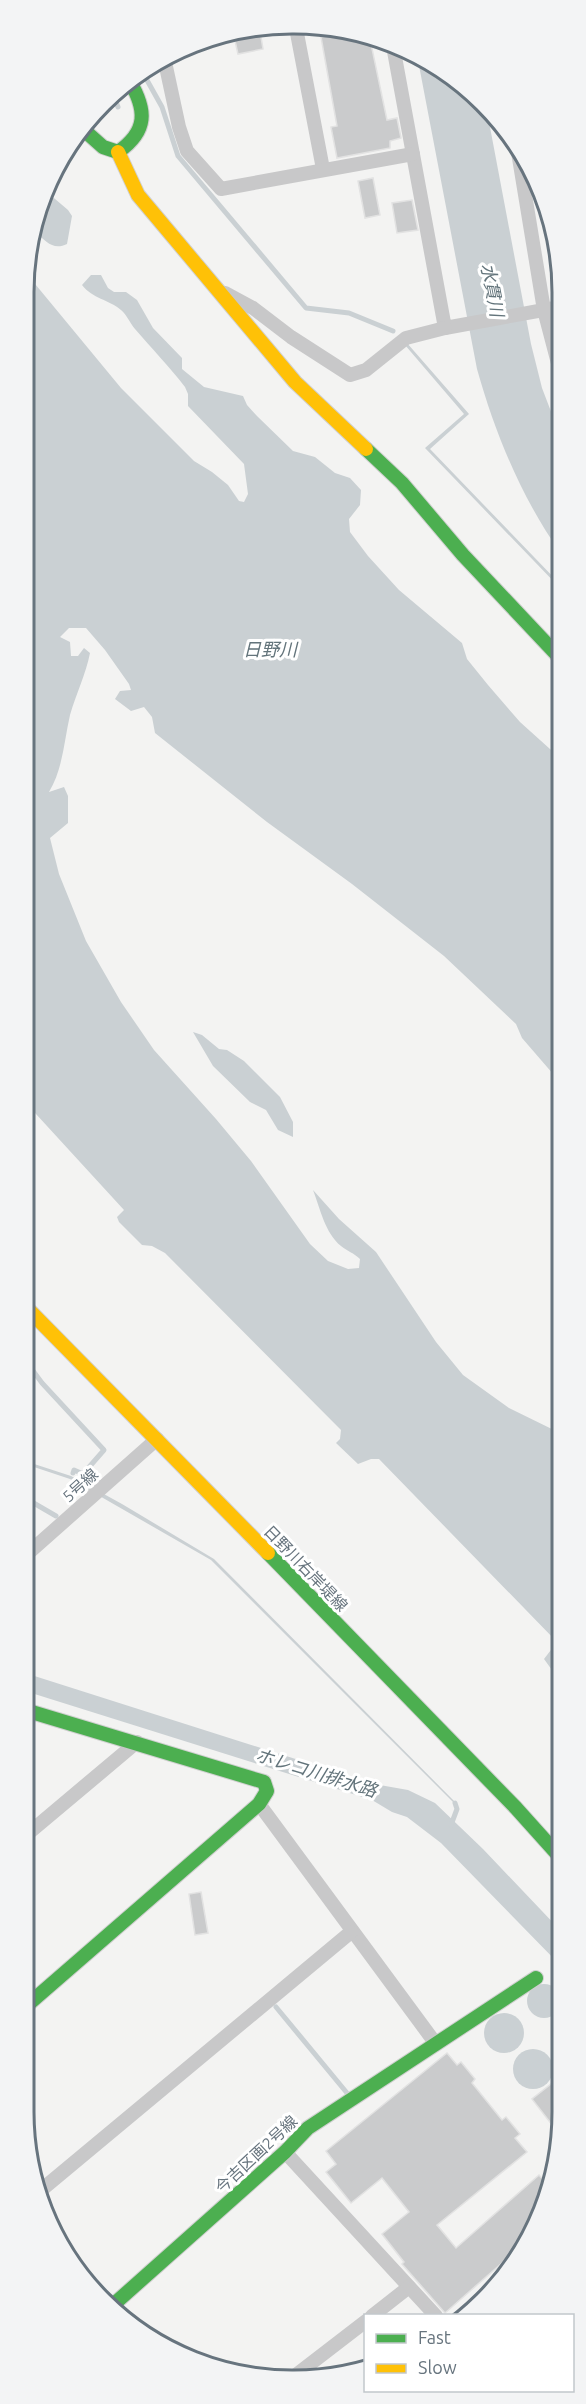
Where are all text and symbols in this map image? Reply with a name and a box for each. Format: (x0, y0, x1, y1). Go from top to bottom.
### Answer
water label: 水貫川 (478, 261, 508, 320)
water label: 日野川 (243, 639, 299, 659)
street label: 5号線 (59, 1465, 101, 1505)
street label: 日野川右岸堤線 (261, 1521, 351, 1615)
water label: ホレコ川排水路 (253, 1744, 381, 1801)
street label: 今吉区画2号線 (211, 2112, 301, 2196)
legend (364, 2314, 574, 2392)
text: Fast (418, 2327, 451, 2347)
text: Slow (418, 2357, 457, 2377)

